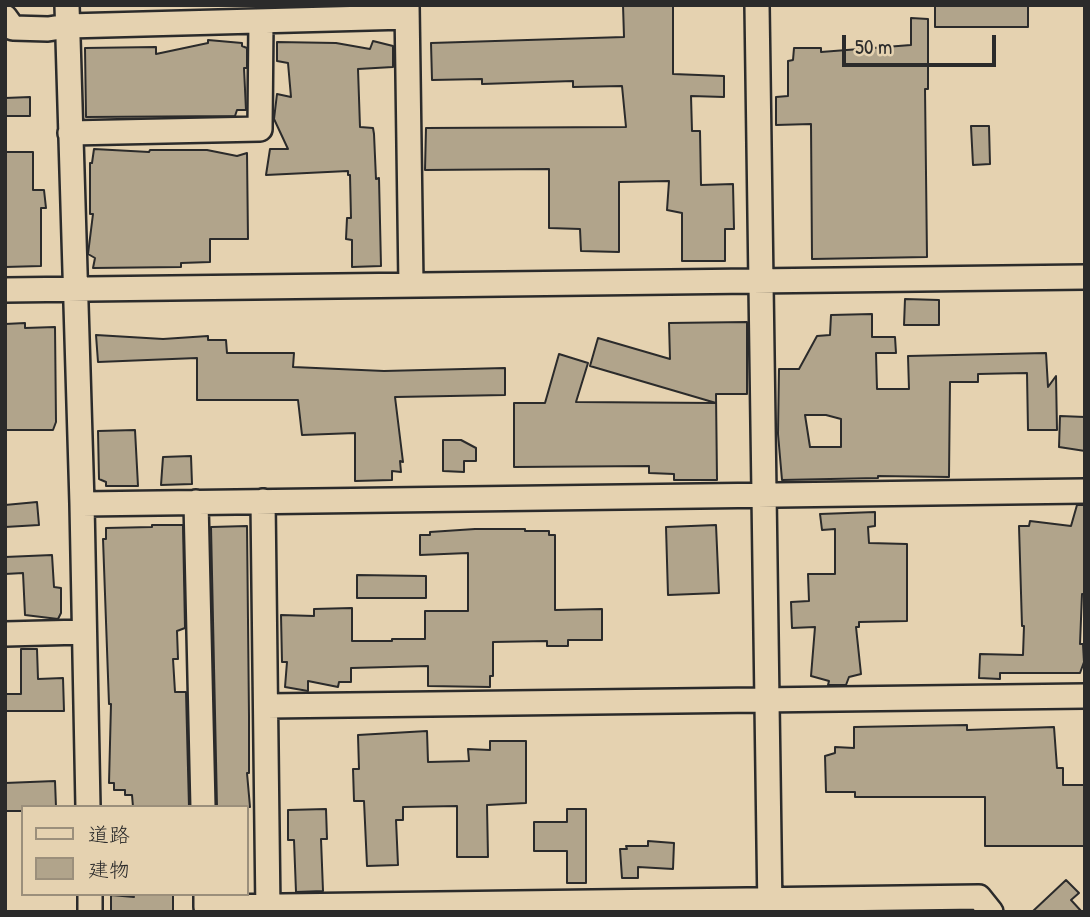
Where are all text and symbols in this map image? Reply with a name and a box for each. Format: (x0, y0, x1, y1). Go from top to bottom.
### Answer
scale bar (845, 21, 999, 65)
text: 50 m (855, 32, 892, 61)
legend (21, 805, 248, 896)
text: 道路 (88, 820, 130, 849)
text: 建物 (88, 855, 130, 884)

